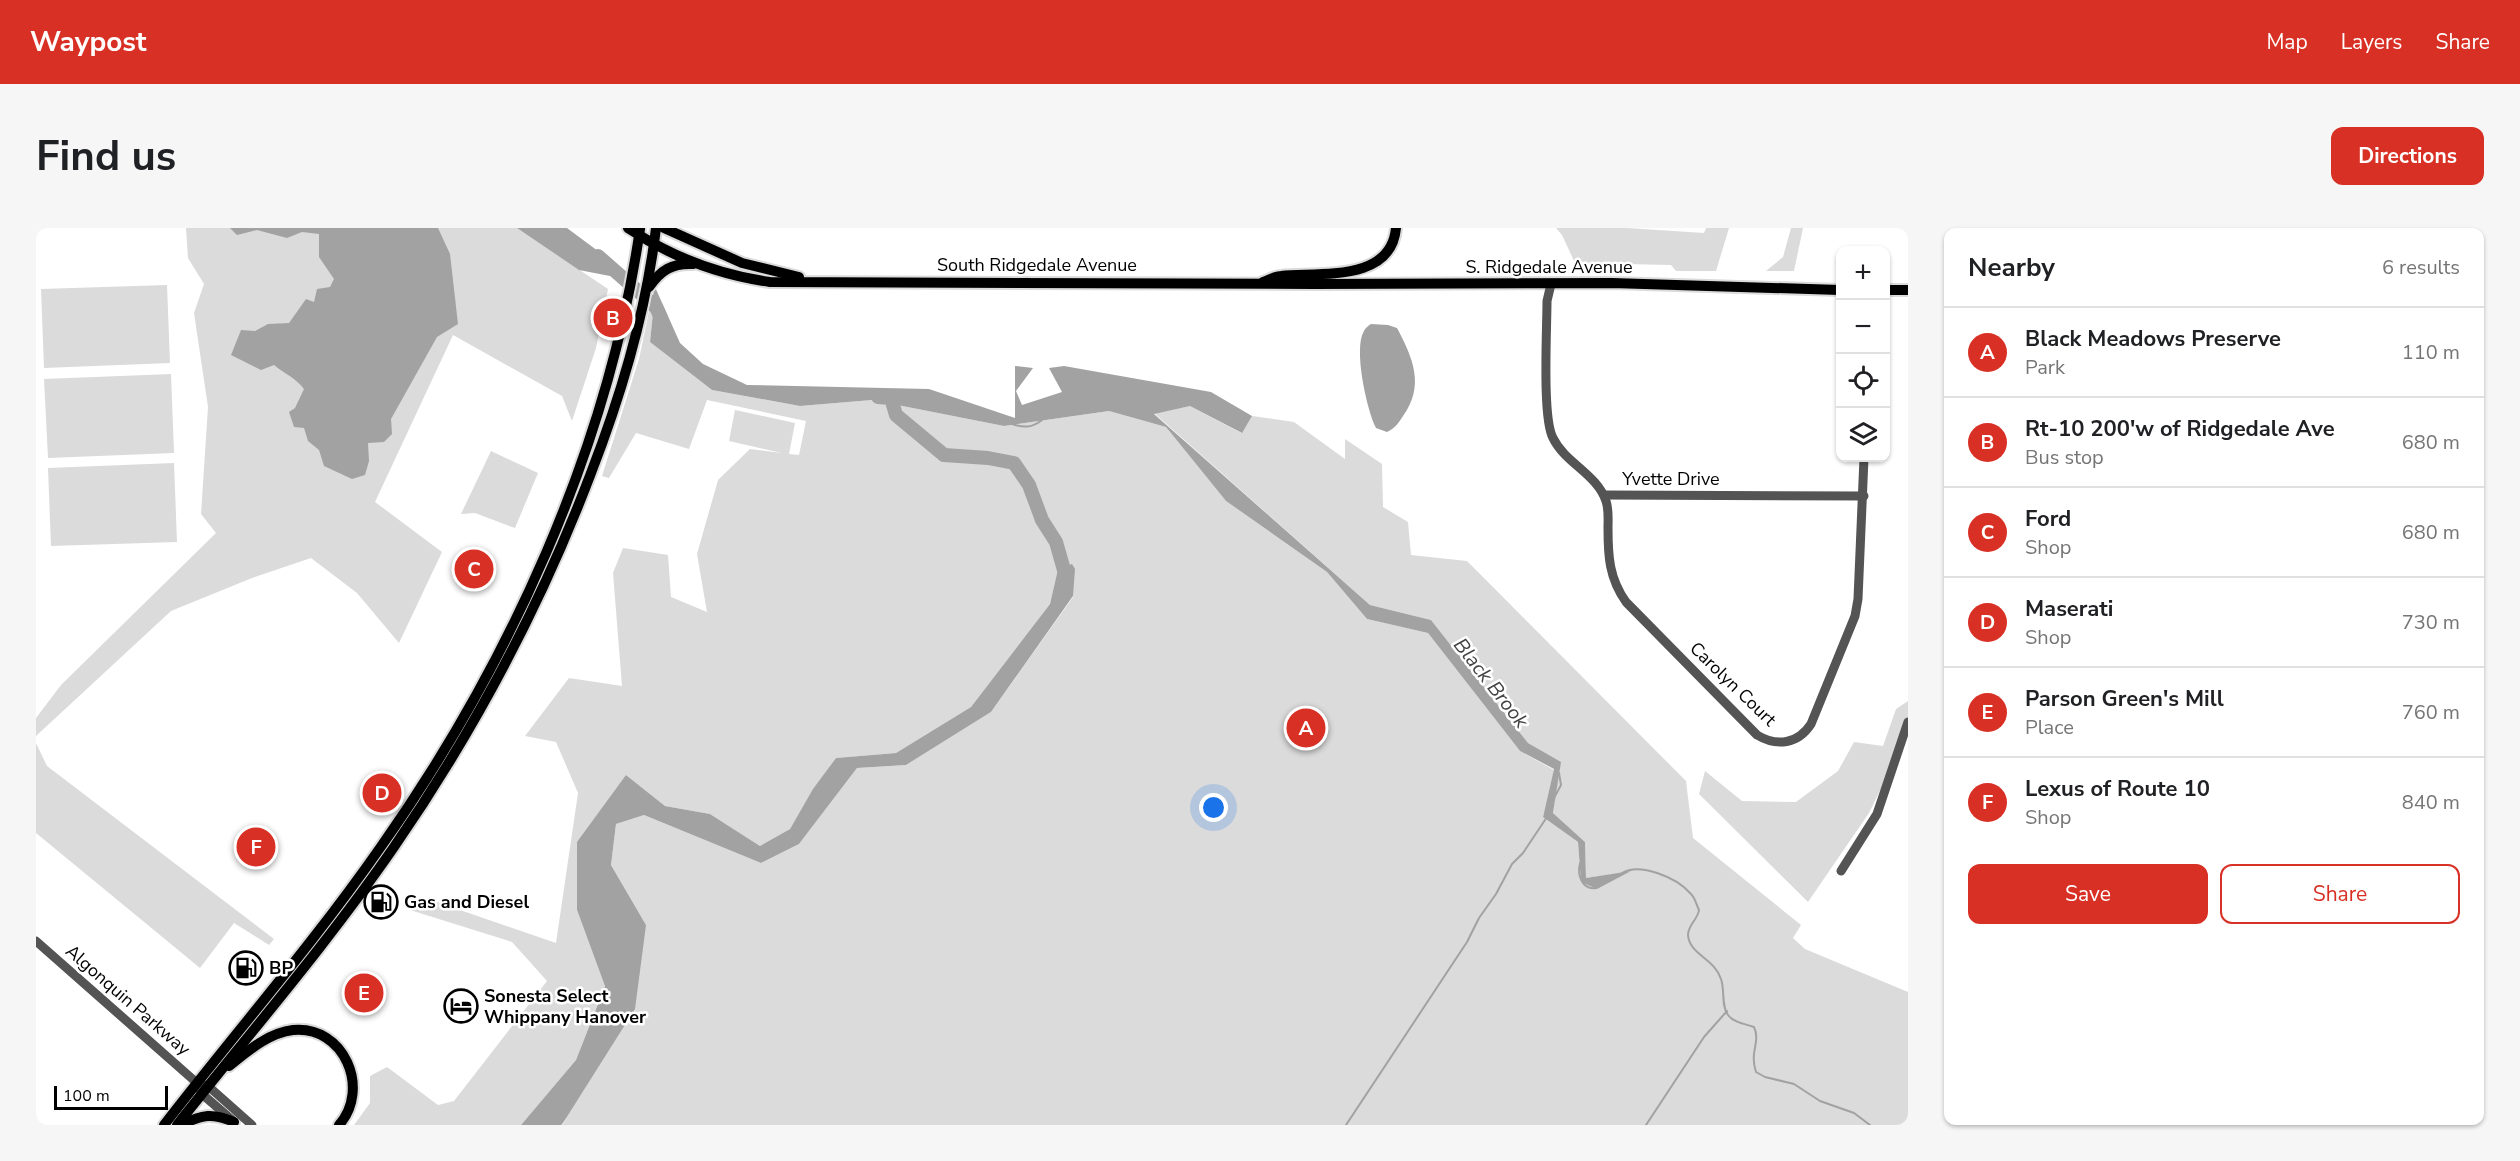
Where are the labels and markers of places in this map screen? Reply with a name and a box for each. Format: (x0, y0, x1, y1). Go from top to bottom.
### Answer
pin: B (594, 296, 632, 340)
pin: C (454, 546, 494, 592)
pin: A (1286, 706, 1326, 750)
pin: D (362, 770, 402, 816)
pin: F (236, 824, 276, 870)
fuel station icon: Gas and Diesel (363, 884, 399, 920)
place label: Gas and Diesel (404, 890, 529, 914)
fuel station icon: BP (228, 950, 264, 986)
place label: BP (269, 956, 293, 980)
pin: E (344, 970, 384, 1016)
place label: Sonesta Select Whippany Hanover (484, 984, 646, 1029)
hotel icon: Sonesta Select Whippany Hanover (443, 988, 479, 1024)

